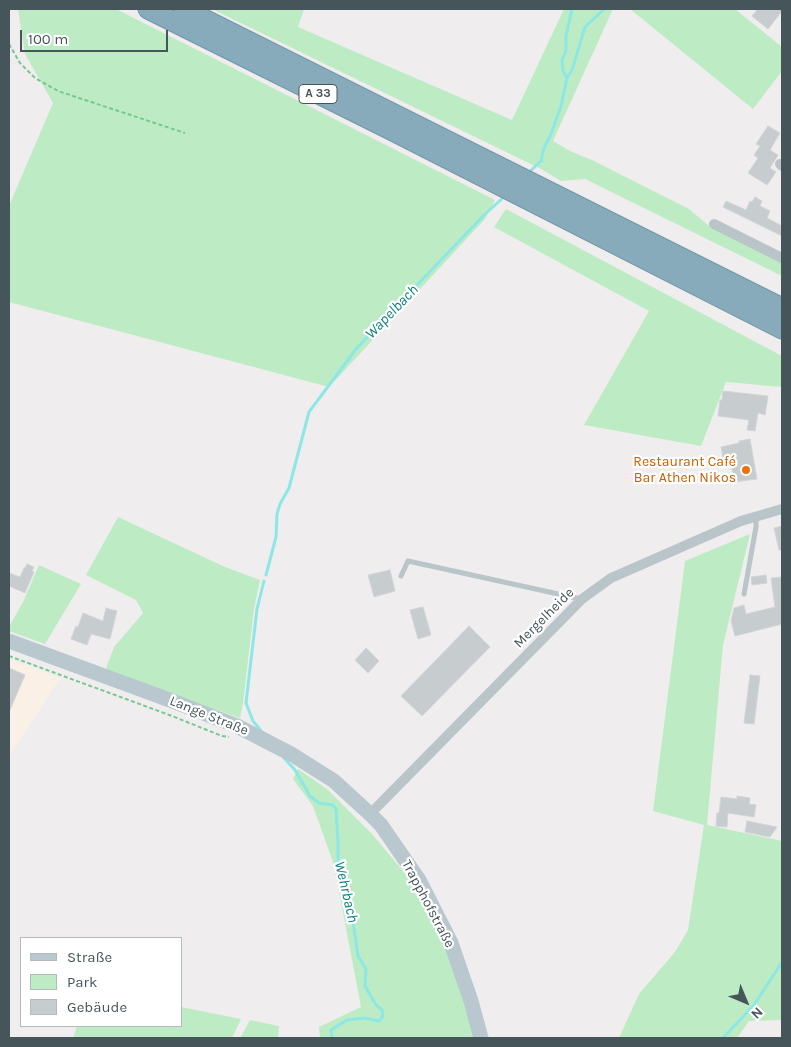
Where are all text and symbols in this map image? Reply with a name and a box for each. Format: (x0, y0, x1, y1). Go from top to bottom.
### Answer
scale bar (22, 20, 170, 52)
text: 100 m (28, 30, 68, 48)
road number: A 33 (299, 85, 337, 104)
water label: Wapelbach (362, 281, 422, 343)
place label: Restaurant Café Bar Athen Nikos (633, 454, 736, 487)
marker: Restaurant Café Bar Athen Nikos (740, 464, 752, 476)
street label: Mergelheide (510, 584, 578, 652)
street label: Lange Straße (167, 693, 251, 739)
street label: Trapphofstraße (398, 857, 458, 951)
water label: Wehrbach (330, 860, 362, 924)
legend (20, 937, 182, 1027)
text: Straße (67, 948, 112, 966)
text: Park (67, 973, 97, 991)
north arrow (721, 977, 771, 1027)
text: Gebäude (67, 998, 127, 1016)
text: N (747, 1003, 767, 1023)

